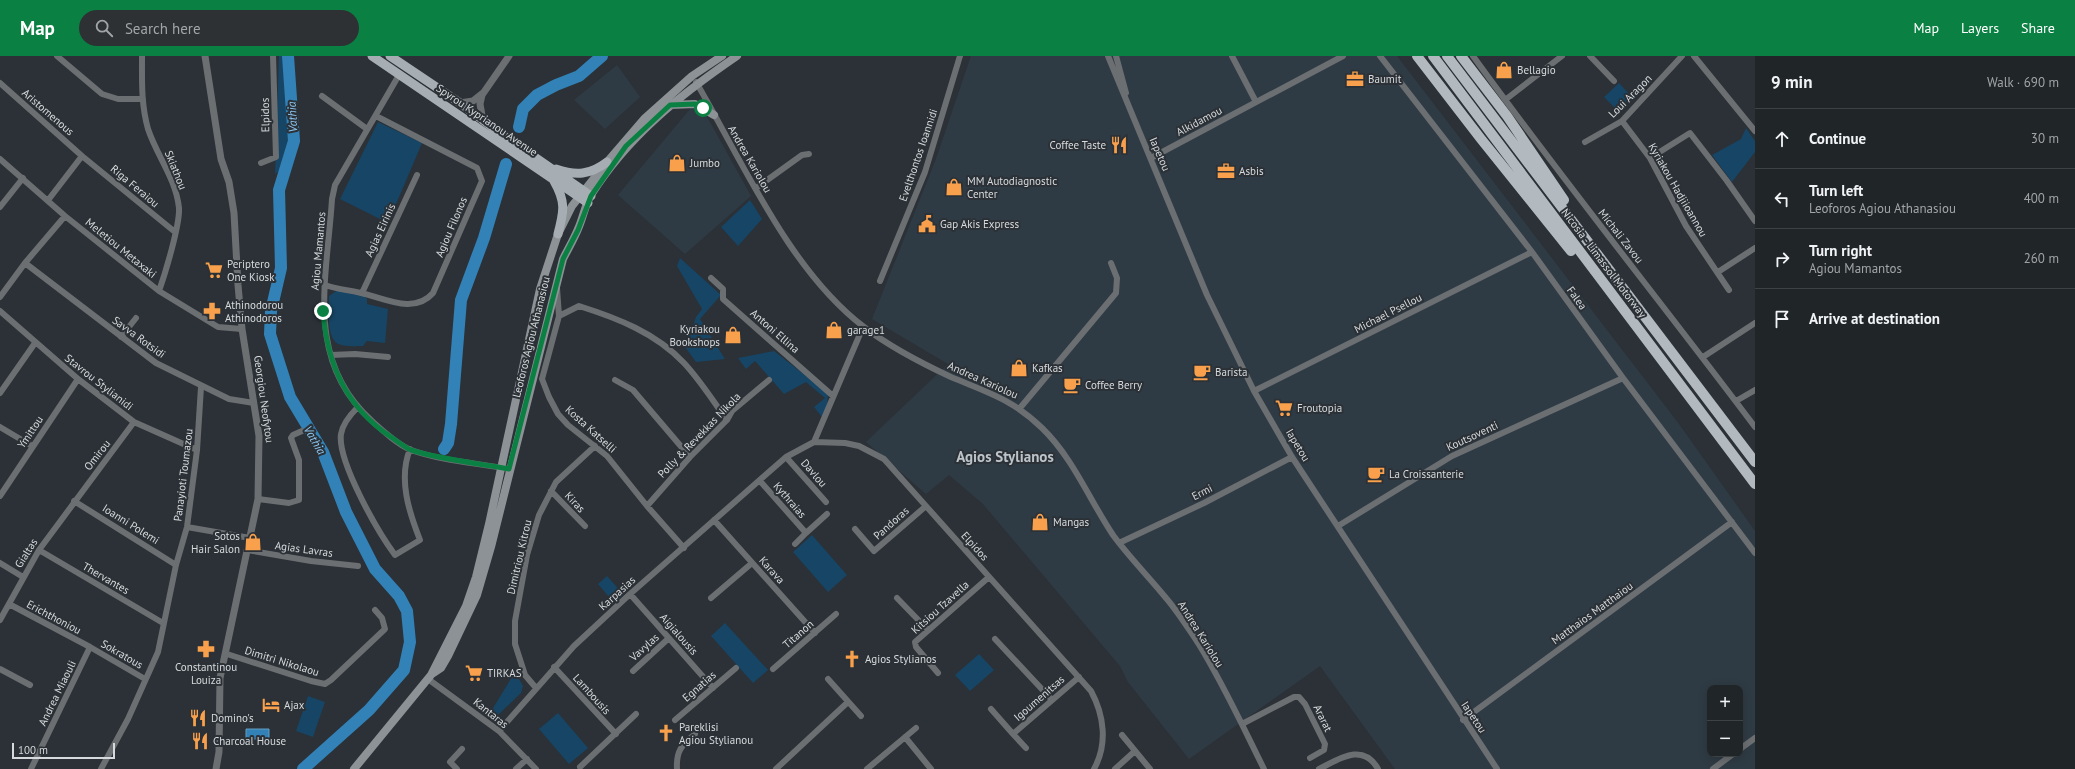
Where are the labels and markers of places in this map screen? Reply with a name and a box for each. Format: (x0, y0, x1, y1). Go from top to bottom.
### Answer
shop icon: Bellagio (1494, 60, 1514, 80)
place label: Bellagio (1517, 63, 1556, 77)
office icon: Baumit (1345, 69, 1365, 89)
place label: Baumit (1368, 72, 1402, 86)
restaurant icon: Coffee Taste (1109, 135, 1129, 155)
place label: Coffee Taste (1050, 138, 1106, 152)
shop icon: Jumbo (667, 153, 687, 173)
place label: Jumbo (689, 156, 720, 170)
office icon: Asbis (1216, 161, 1236, 181)
place label: Asbis (1239, 164, 1264, 178)
place label: MM Autodiagnostic Center (967, 174, 1057, 201)
shop icon: MM Autodiagnostic Center (944, 177, 964, 197)
public building icon: Gap Akis Express (917, 214, 937, 234)
place label: Gap Akis Express (940, 217, 1019, 231)
place label: Periptero One Kiosk (227, 257, 275, 284)
supermarket icon: Periptero One Kiosk (204, 260, 224, 280)
place label: Athinodorou Athinodoros (225, 298, 283, 325)
pharmacy icon: Athinodorou Athinodoros (202, 301, 222, 321)
shop icon: garage1 (824, 320, 844, 340)
place label: Kyriakou Bookshops (669, 322, 720, 349)
place label: garage1 (847, 323, 885, 337)
shop icon: Kyriakou Bookshops (723, 325, 743, 345)
shop icon: Kafkas (1009, 358, 1029, 378)
place label: Kafkas (1032, 361, 1063, 375)
cafe icon: Barista (1192, 362, 1212, 382)
place label: Barista (1215, 365, 1247, 379)
cafe icon: Coffee Berry (1062, 375, 1082, 395)
place label: Coffee Berry (1085, 378, 1143, 392)
supermarket icon: Froutopia (1274, 398, 1294, 418)
place label: Froutopia (1297, 401, 1342, 415)
cafe icon: La Croissanterie (1366, 464, 1386, 484)
place label: La Croissanterie (1389, 467, 1464, 481)
shop icon: Mangas (1030, 512, 1050, 532)
place label: Mangas (1053, 515, 1090, 529)
place label: Sotos Hair Salon (191, 529, 240, 556)
shop icon: Sotos Hair Salon (243, 532, 263, 552)
pharmacy icon: Constantinou Louiza (196, 639, 216, 659)
church icon: Agios Stylianos (842, 649, 862, 669)
place label: Agios Stylianos (865, 652, 937, 666)
place label: Constantinou Louiza (175, 660, 237, 687)
supermarket icon: TIRKAS (464, 663, 484, 683)
place label: TIRKAS (487, 666, 522, 680)
hotel icon: Ajax (261, 695, 281, 715)
place label: Ajax (284, 698, 305, 712)
restaurant icon: Domino's (188, 708, 208, 728)
place label: Domino's (211, 711, 254, 725)
place label: Pareklisi Agiou Stylianou (679, 720, 753, 747)
church icon: Pareklisi Agiou Stylianou (656, 723, 676, 743)
restaurant icon: Charcoal House (190, 731, 210, 751)
place label: Charcoal House (213, 734, 287, 748)

